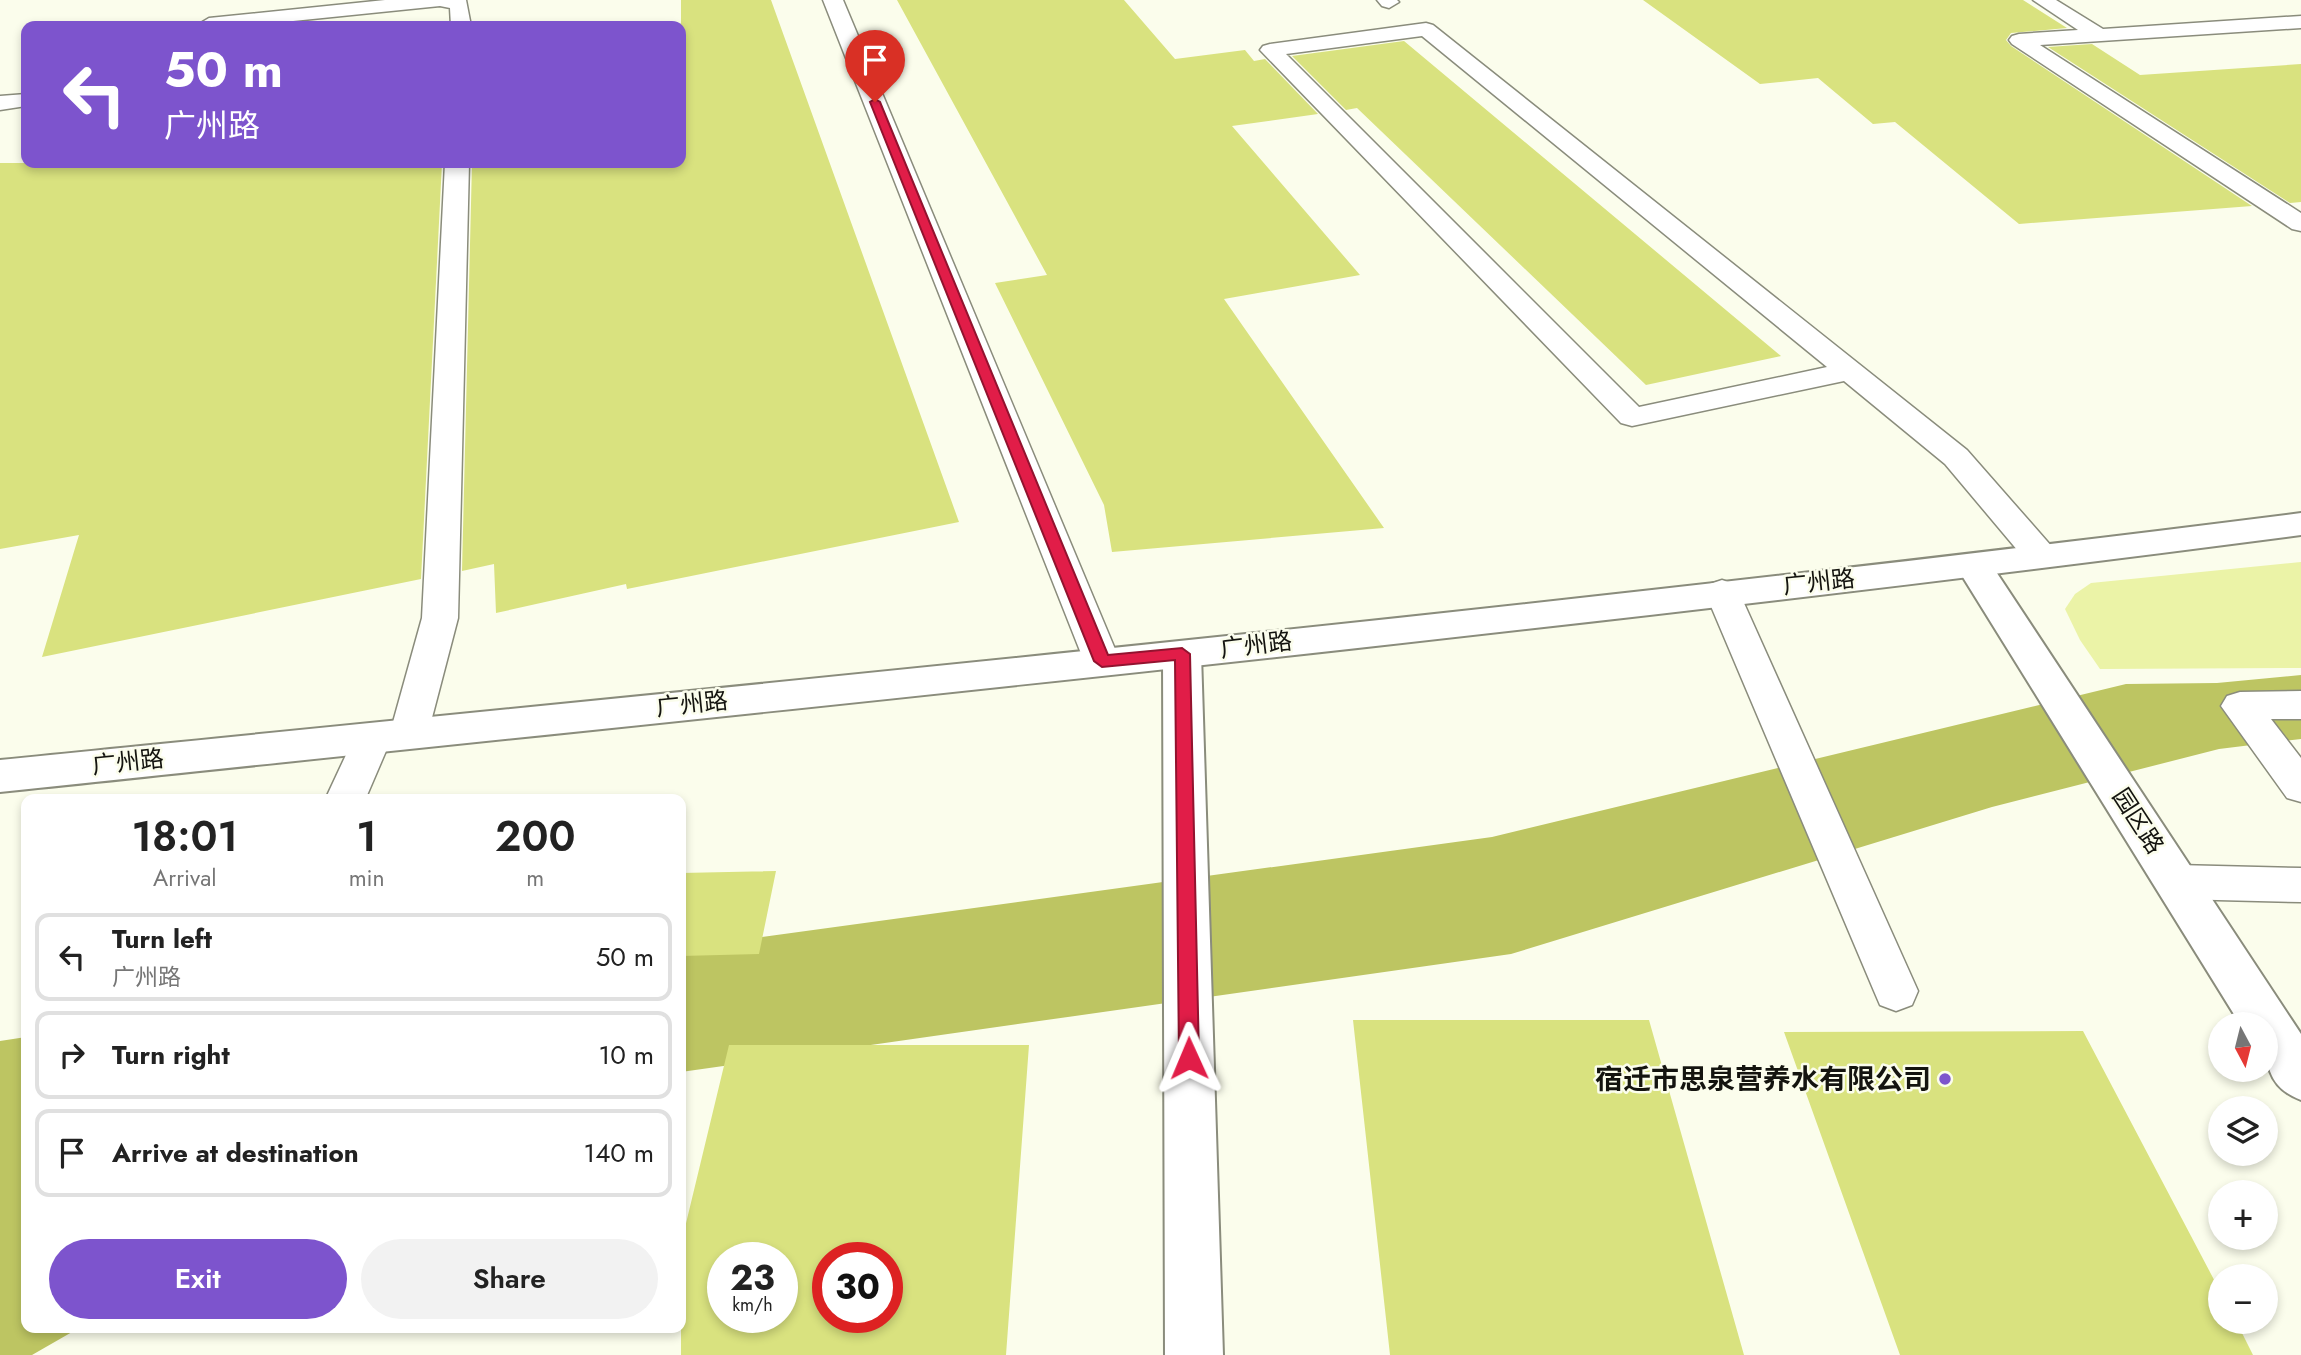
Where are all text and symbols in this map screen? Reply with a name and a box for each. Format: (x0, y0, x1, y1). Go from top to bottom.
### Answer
pin (845, 30, 905, 102)
text: 50 m (164, 35, 283, 105)
icon: arrive (856, 41, 894, 79)
icon: left (49, 49, 140, 140)
text: 广州路 (164, 103, 260, 149)
street label: 广州路 (1781, 560, 1857, 603)
street label: 广州路 (1218, 623, 1294, 666)
street label: 广州路 (654, 682, 730, 725)
street label: 广州路 (90, 740, 166, 783)
street label: 园区路 (2104, 781, 2173, 860)
text: 18:01 (131, 806, 238, 867)
text: 1 (356, 806, 377, 867)
text: 200 (495, 806, 576, 867)
text: Arrival (153, 861, 217, 895)
text: min (349, 861, 385, 895)
text: m (526, 861, 544, 895)
text: Turn left (112, 920, 212, 958)
icon: left (53, 938, 91, 976)
text: 50 m (596, 938, 654, 976)
text: 广州路 (112, 960, 181, 994)
north arrow (2208, 1012, 2278, 1082)
map controls (2208, 1012, 2278, 1334)
position arrow (1152, 1021, 1226, 1095)
icon: right (53, 1036, 91, 1074)
text: Turn right (112, 1036, 230, 1074)
text: 10 m (599, 1036, 654, 1074)
place label: 宿迁市思泉营养水有限公司 (1595, 1059, 1931, 1100)
marker: 宿迁市思泉营养水有限公司 (1937, 1071, 1953, 1087)
button: layers (2208, 1096, 2278, 1166)
icon: arrive (53, 1134, 91, 1172)
text: Arrive at destination (112, 1134, 359, 1172)
text: 140 m (583, 1134, 654, 1172)
button: + (2208, 1180, 2278, 1250)
button: Exit (49, 1239, 347, 1319)
button: Share (361, 1239, 658, 1319)
speed limit sign: 30 (812, 1242, 903, 1333)
text: 23 (730, 1253, 775, 1303)
button: − (2208, 1264, 2278, 1334)
text: km/h (732, 1292, 773, 1318)

